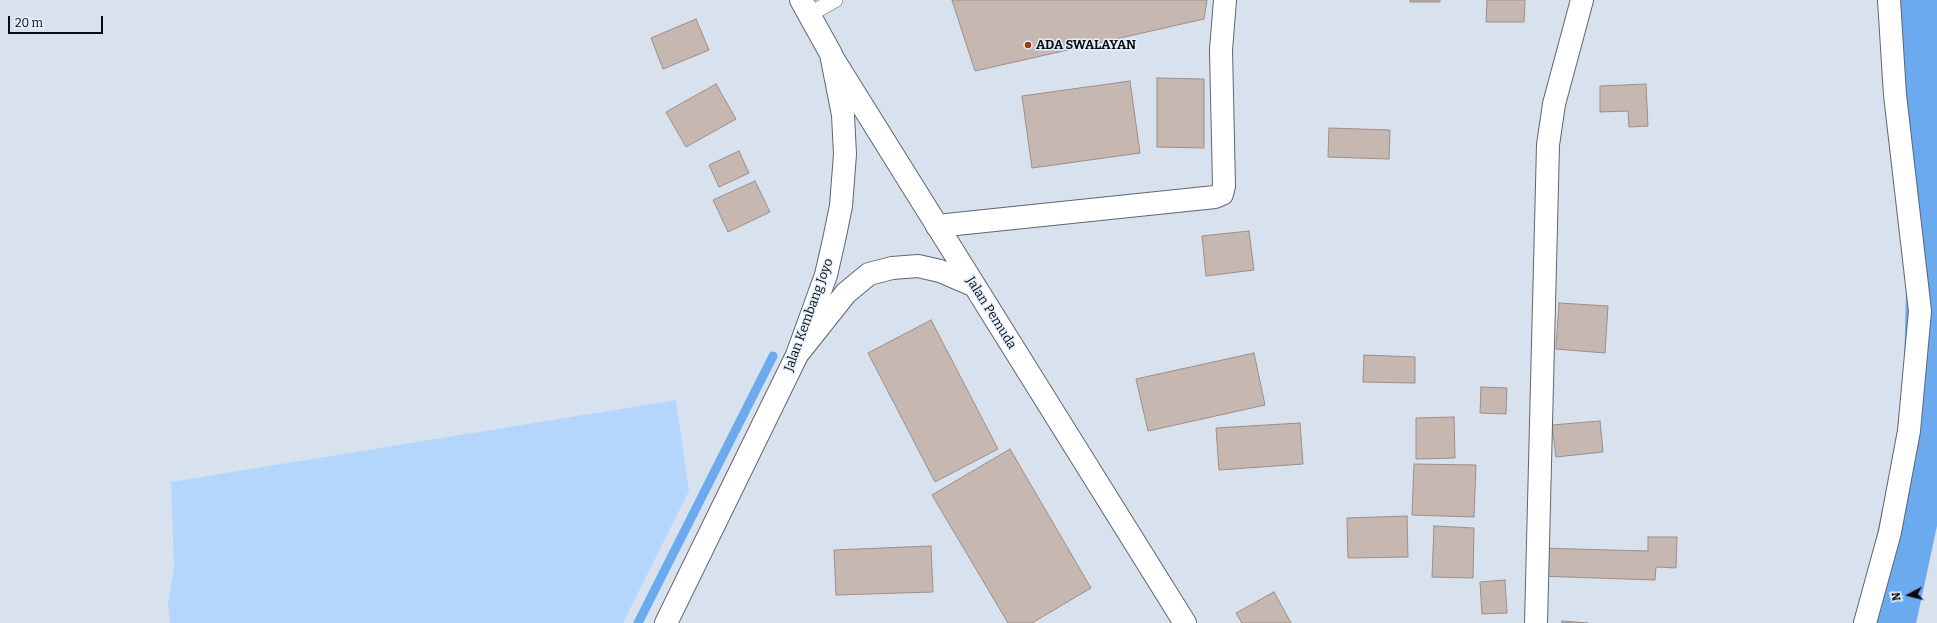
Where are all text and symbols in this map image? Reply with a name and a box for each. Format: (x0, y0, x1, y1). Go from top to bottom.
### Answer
scale bar (10, 8, 105, 34)
text: 20 m (15, 16, 43, 30)
place label: ADA SWALAYAN (1036, 37, 1136, 53)
marker: ADA SWALAYAN (1023, 40, 1033, 50)
street label: Jalan Kembang Joyo (781, 256, 837, 374)
street label: Jalan Pemuda (963, 274, 1019, 352)
north arrow (1889, 575, 1929, 615)
text: N (1890, 592, 1904, 602)

